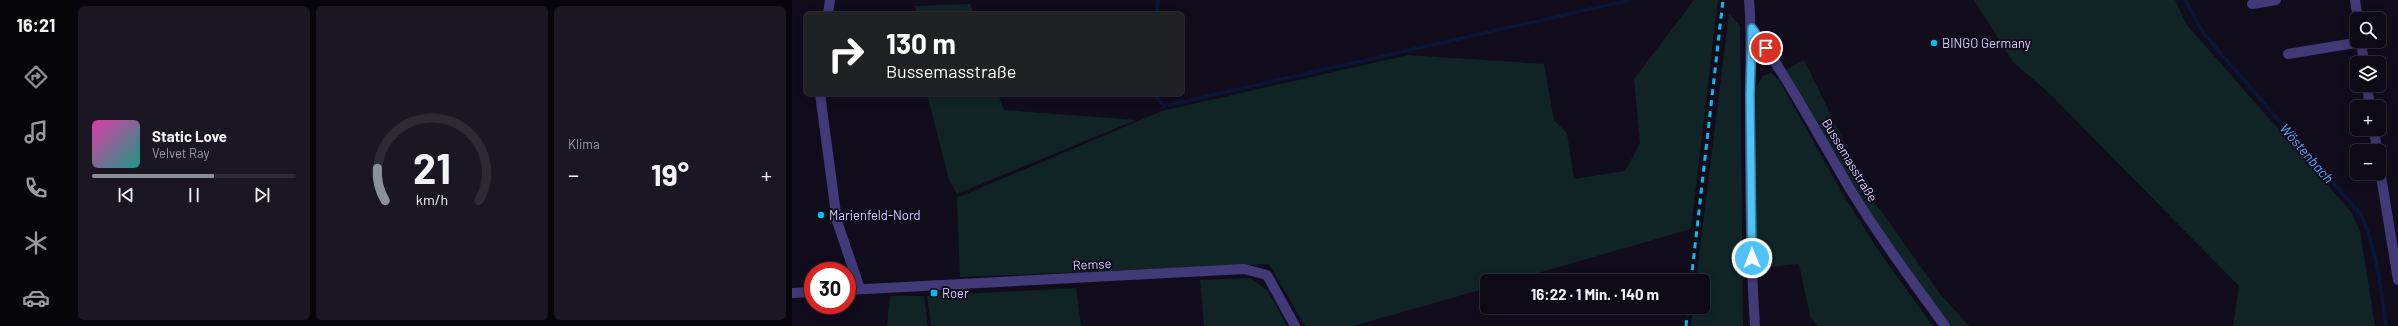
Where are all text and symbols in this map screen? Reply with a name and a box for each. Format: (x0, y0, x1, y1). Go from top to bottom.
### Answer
map controls (2350, 12, 2386, 180)
button: search (2350, 12, 2386, 48)
text: 16:21 (17, 14, 55, 36)
text: 130 m (886, 26, 956, 60)
icon: right (820, 28, 872, 80)
pin (1749, 31, 1783, 65)
place label: BINGO Germany (1942, 35, 2031, 51)
icon: arrive (1755, 37, 1777, 59)
marker: BINGO Germany (1929, 38, 1939, 48)
button: layers (2350, 56, 2386, 92)
text: Bussemasstraße (886, 60, 1016, 82)
icon: directions (22, 63, 50, 91)
button: + (2350, 100, 2386, 136)
street label: Bussemasstraße (1819, 116, 1881, 205)
icon: music (22, 118, 50, 146)
water label: Wöstenbach (2276, 120, 2338, 186)
text: Static Love (152, 127, 227, 145)
text: Klima (568, 136, 600, 152)
text: 21 (413, 142, 451, 192)
button: − (2350, 144, 2386, 180)
text: Velvet Ray (152, 145, 210, 161)
text: 19° (651, 156, 689, 192)
text: − (568, 161, 579, 187)
text: + (761, 161, 772, 187)
icon: phone (22, 174, 50, 202)
icon: previous (115, 184, 137, 206)
icon: pause (183, 184, 205, 206)
icon: next (251, 184, 273, 206)
text: km/h (416, 191, 448, 208)
place label: Marienfeld-Nord (829, 207, 921, 223)
marker: Marienfeld-Nord (816, 210, 826, 220)
icon: climate (22, 229, 50, 257)
position arrow (1731, 237, 1773, 279)
street label: Remse (1072, 255, 1112, 273)
speed limit sign: 30 (804, 262, 856, 314)
icon: car (22, 284, 50, 312)
place label: Roer (942, 285, 969, 301)
text: 16:22 · 1 Min. · 140 m (1531, 285, 1659, 303)
marker: Roer (929, 288, 939, 298)

